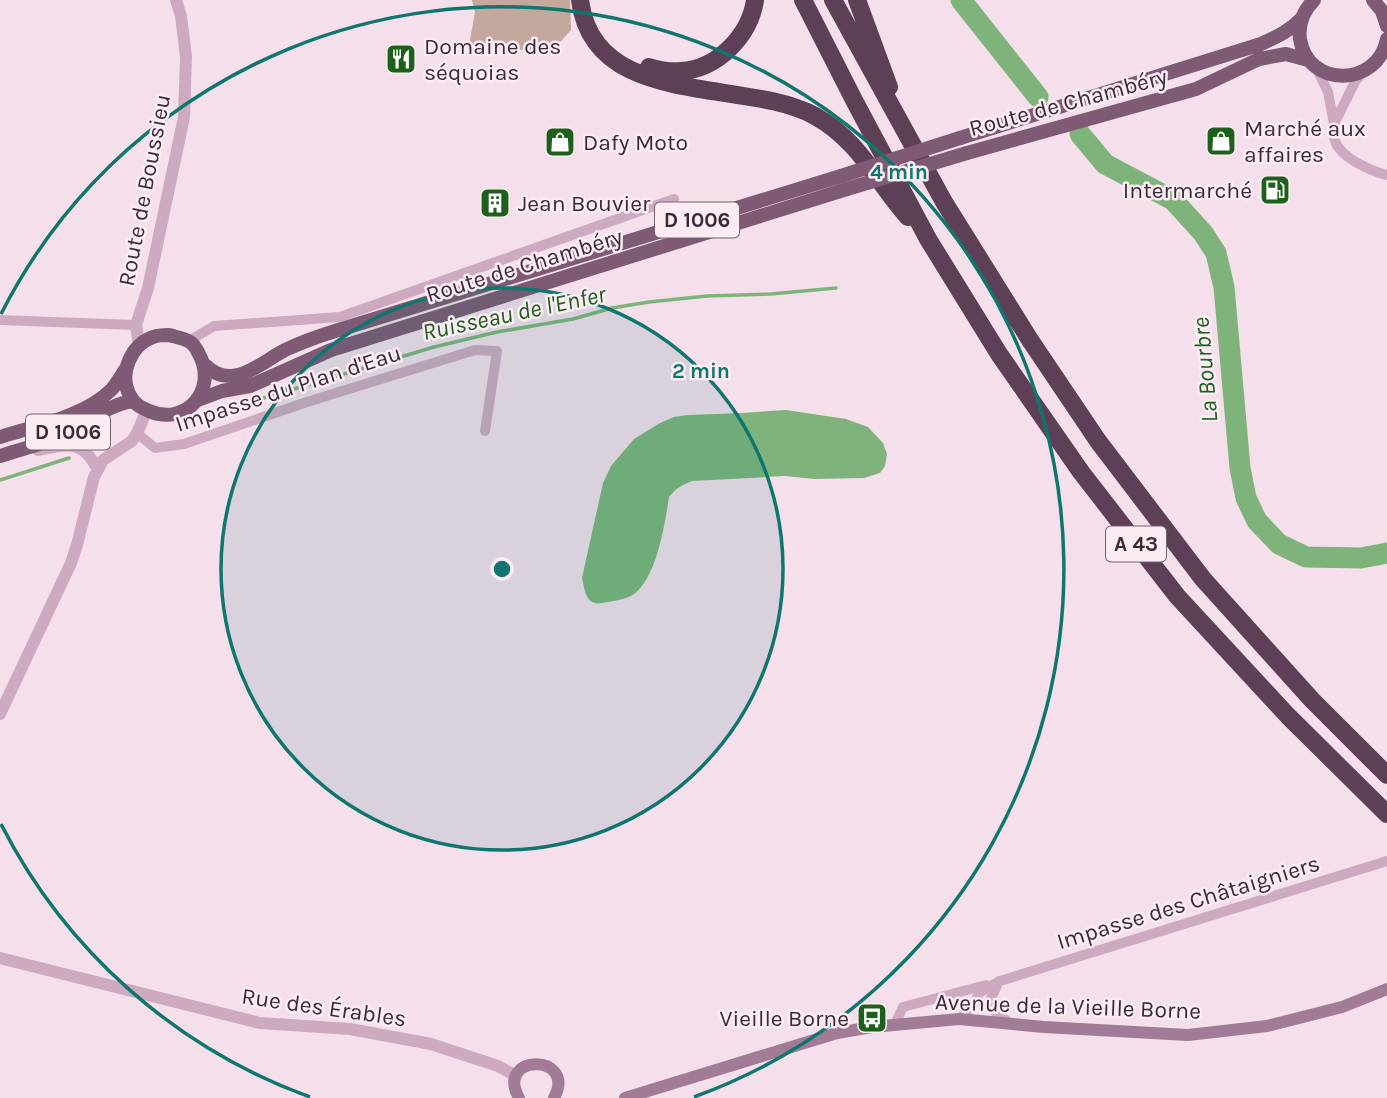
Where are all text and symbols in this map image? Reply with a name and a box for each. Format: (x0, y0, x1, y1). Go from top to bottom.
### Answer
place label: Domaine des séquoias (424, 33, 561, 86)
restaurant icon: Domaine des séquoias (384, 42, 418, 76)
street label: Route de Chambéry (966, 63, 1170, 142)
street label: Route de Boussieu (113, 92, 176, 288)
place label: Marché aux affaires (1244, 115, 1366, 168)
shop icon: Marché aux affaires (1204, 124, 1238, 158)
shop icon: Dafy Moto (543, 125, 577, 159)
place label: Dafy Moto (583, 129, 688, 156)
text: 4 min (870, 160, 928, 184)
fuel station icon: Intermarché (1258, 173, 1292, 207)
place label: Intermarché (1123, 177, 1252, 204)
building icon: Jean Bouvier (478, 186, 512, 220)
place label: Jean Bouvier (518, 190, 651, 217)
road number: D 1006 (655, 202, 739, 238)
street label: Route de Chambéry (423, 223, 626, 308)
water label: Ruisseau de l'Enfer (420, 280, 609, 346)
water label: La Bourbre (1186, 316, 1224, 424)
street label: Impasse du Plan d'Eau (172, 339, 405, 438)
text: 2 min (672, 359, 730, 383)
road number: D 1006 (26, 414, 110, 450)
road number: A 43 (1106, 526, 1166, 562)
centre of rings (490, 557, 514, 581)
street label: Impasse des Châtaigniers (1054, 850, 1323, 955)
street label: Rue des Érables (240, 983, 408, 1032)
street label: Avenue de la Vieille Borne (935, 988, 1201, 1025)
bus stop icon: Vieille Borne (855, 1001, 889, 1035)
place label: Vieille Borne (720, 1005, 849, 1032)

